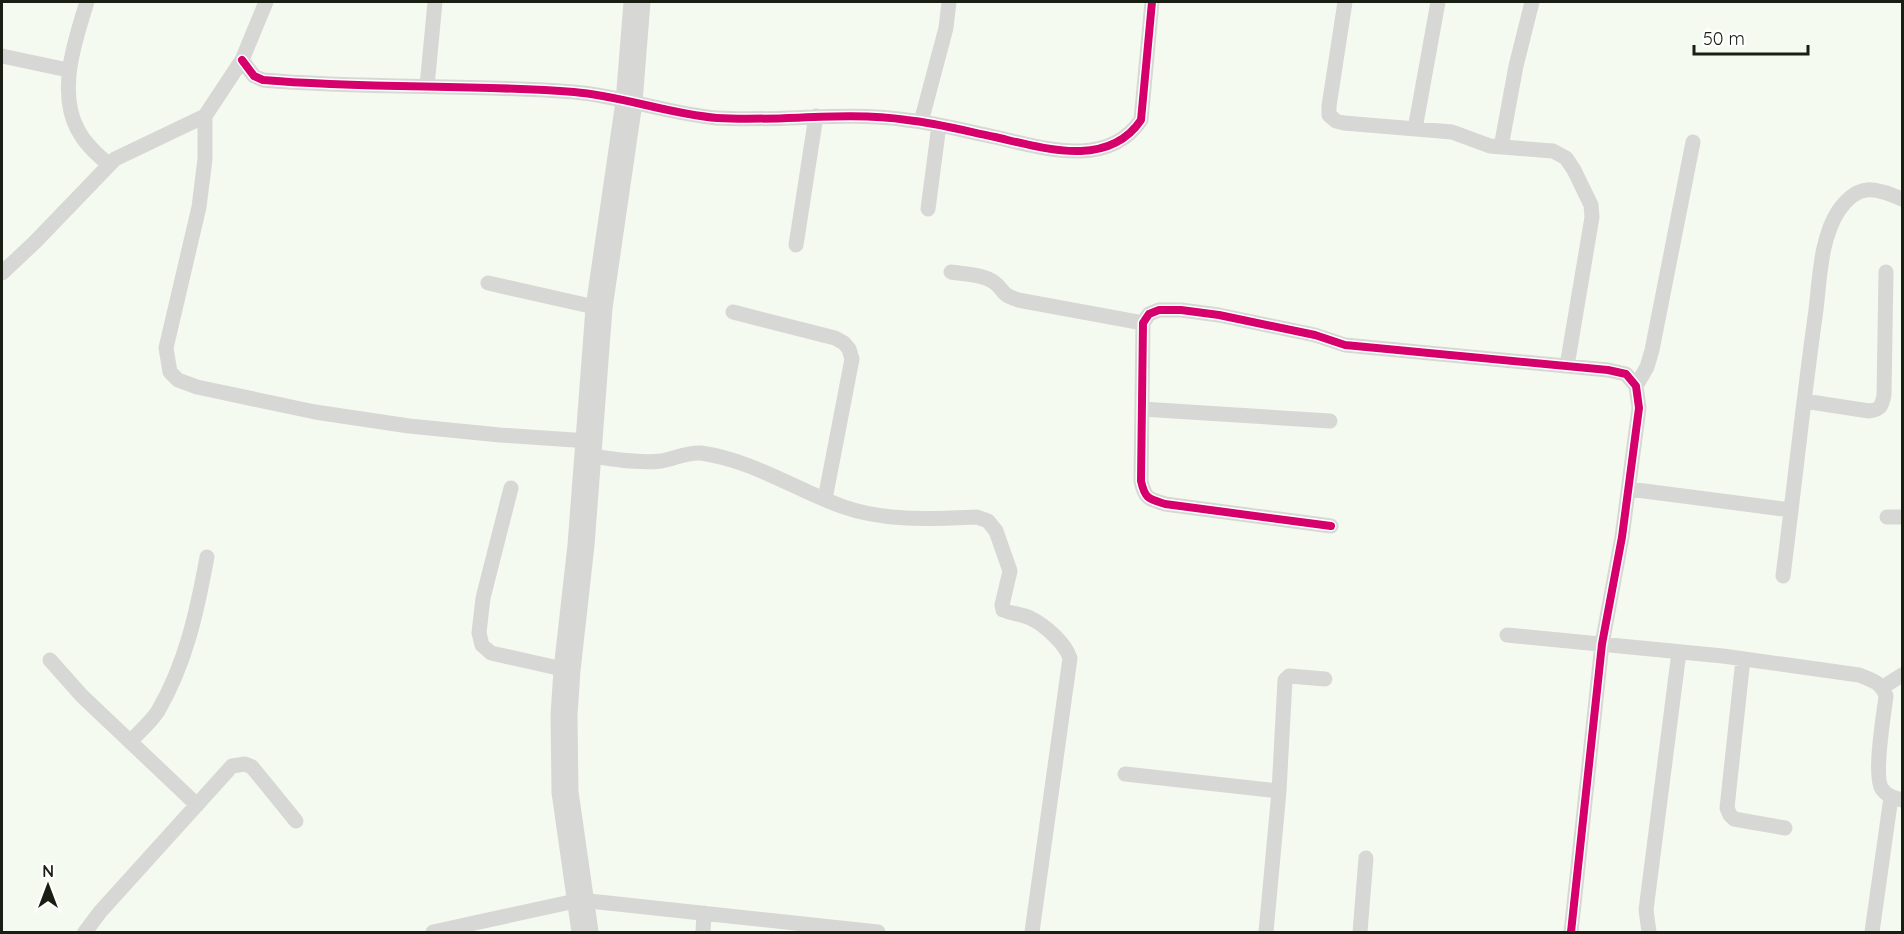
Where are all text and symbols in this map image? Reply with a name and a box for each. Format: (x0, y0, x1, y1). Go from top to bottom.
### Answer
scale bar (1694, 18, 1808, 56)
text: 50 m (1703, 27, 1745, 50)
north arrow (18, 856, 78, 916)
text: N (42, 861, 54, 881)

